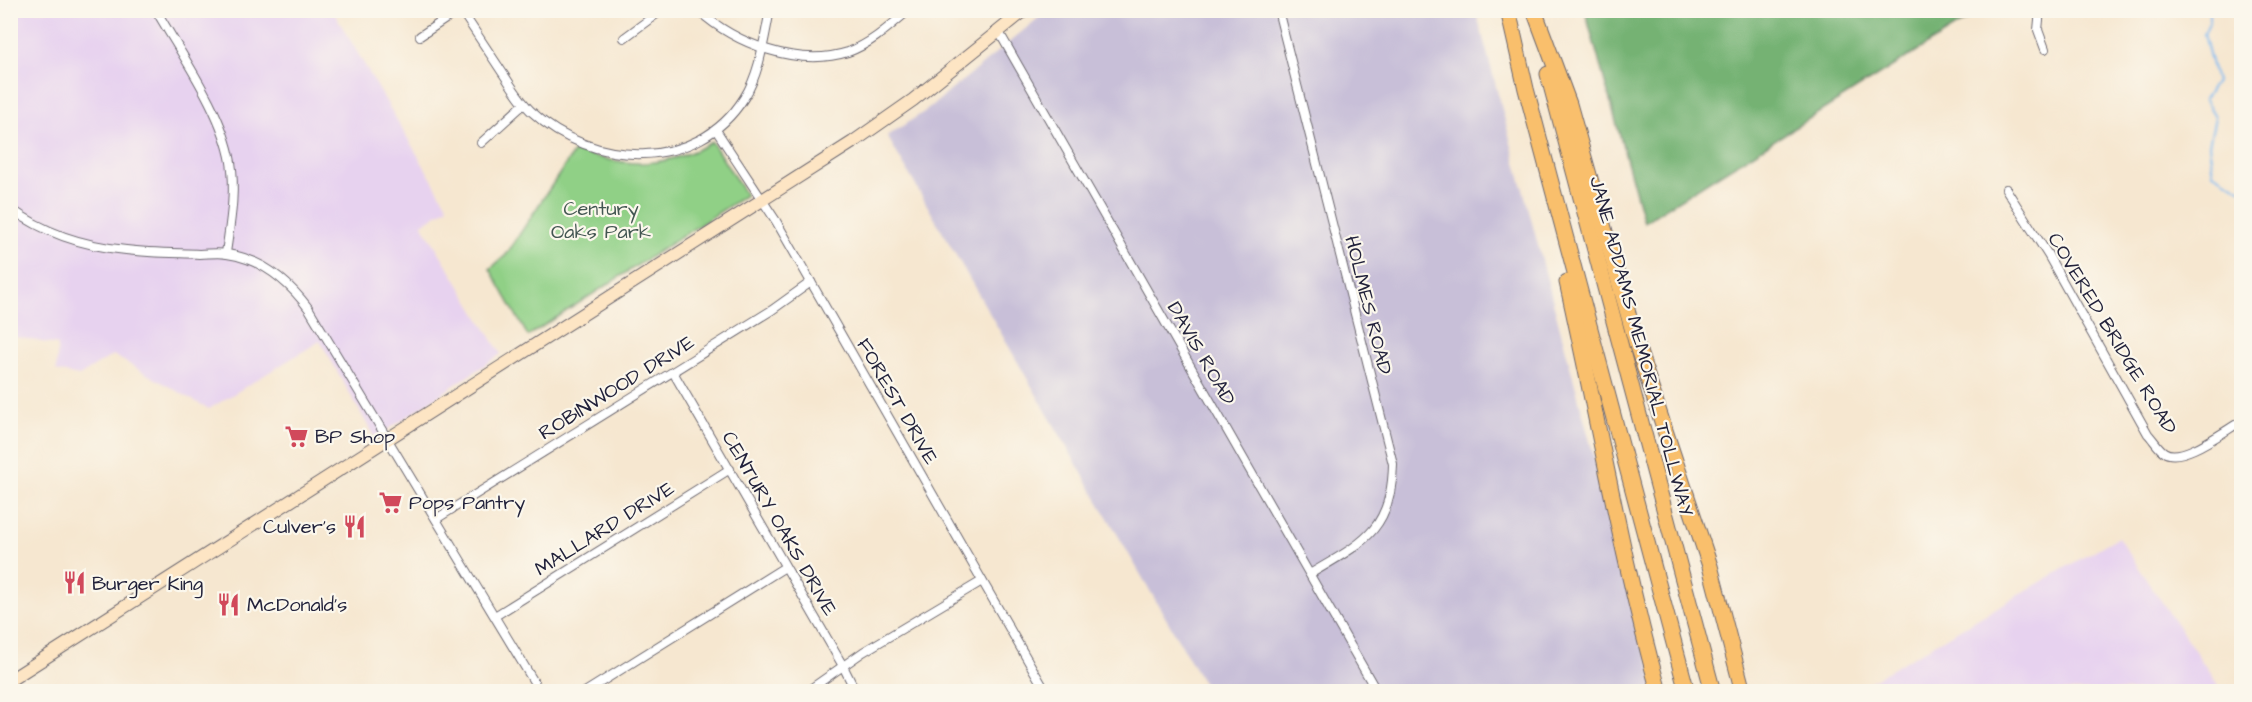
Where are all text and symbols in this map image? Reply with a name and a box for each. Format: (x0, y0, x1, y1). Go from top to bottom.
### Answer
street label: JANE ADDAMS MEMORIAL TOLLWAY (1582, 173, 1700, 520)
park label: Century Oaks Park (551, 195, 651, 246)
street label: COVERED BRIDGE ROAD (2041, 227, 2184, 440)
street label: HOLMES ROAD (1337, 233, 1399, 378)
street label: DAVIS ROAD (1160, 296, 1242, 411)
street label: ROBINWOOD DRIVE (533, 329, 700, 447)
street label: FOREST DRIVE (850, 333, 945, 470)
supermarket icon: BP Shop (284, 423, 310, 449)
place label: BP Shop (315, 423, 395, 451)
street label: CENTURY OAKS DRIVE (715, 426, 844, 621)
street label: MALLARD DRIVE (529, 475, 680, 583)
supermarket icon: Pops Pantry (378, 489, 404, 515)
place label: Pops Pantry (409, 489, 525, 518)
place label: Culver's (263, 513, 336, 541)
restaurant icon: Culver's (341, 513, 367, 539)
restaurant icon: Burger King (61, 570, 87, 596)
place label: Burger King (92, 570, 203, 599)
restaurant icon: McDonald's (216, 591, 242, 617)
place label: McDonald's (247, 591, 347, 619)

